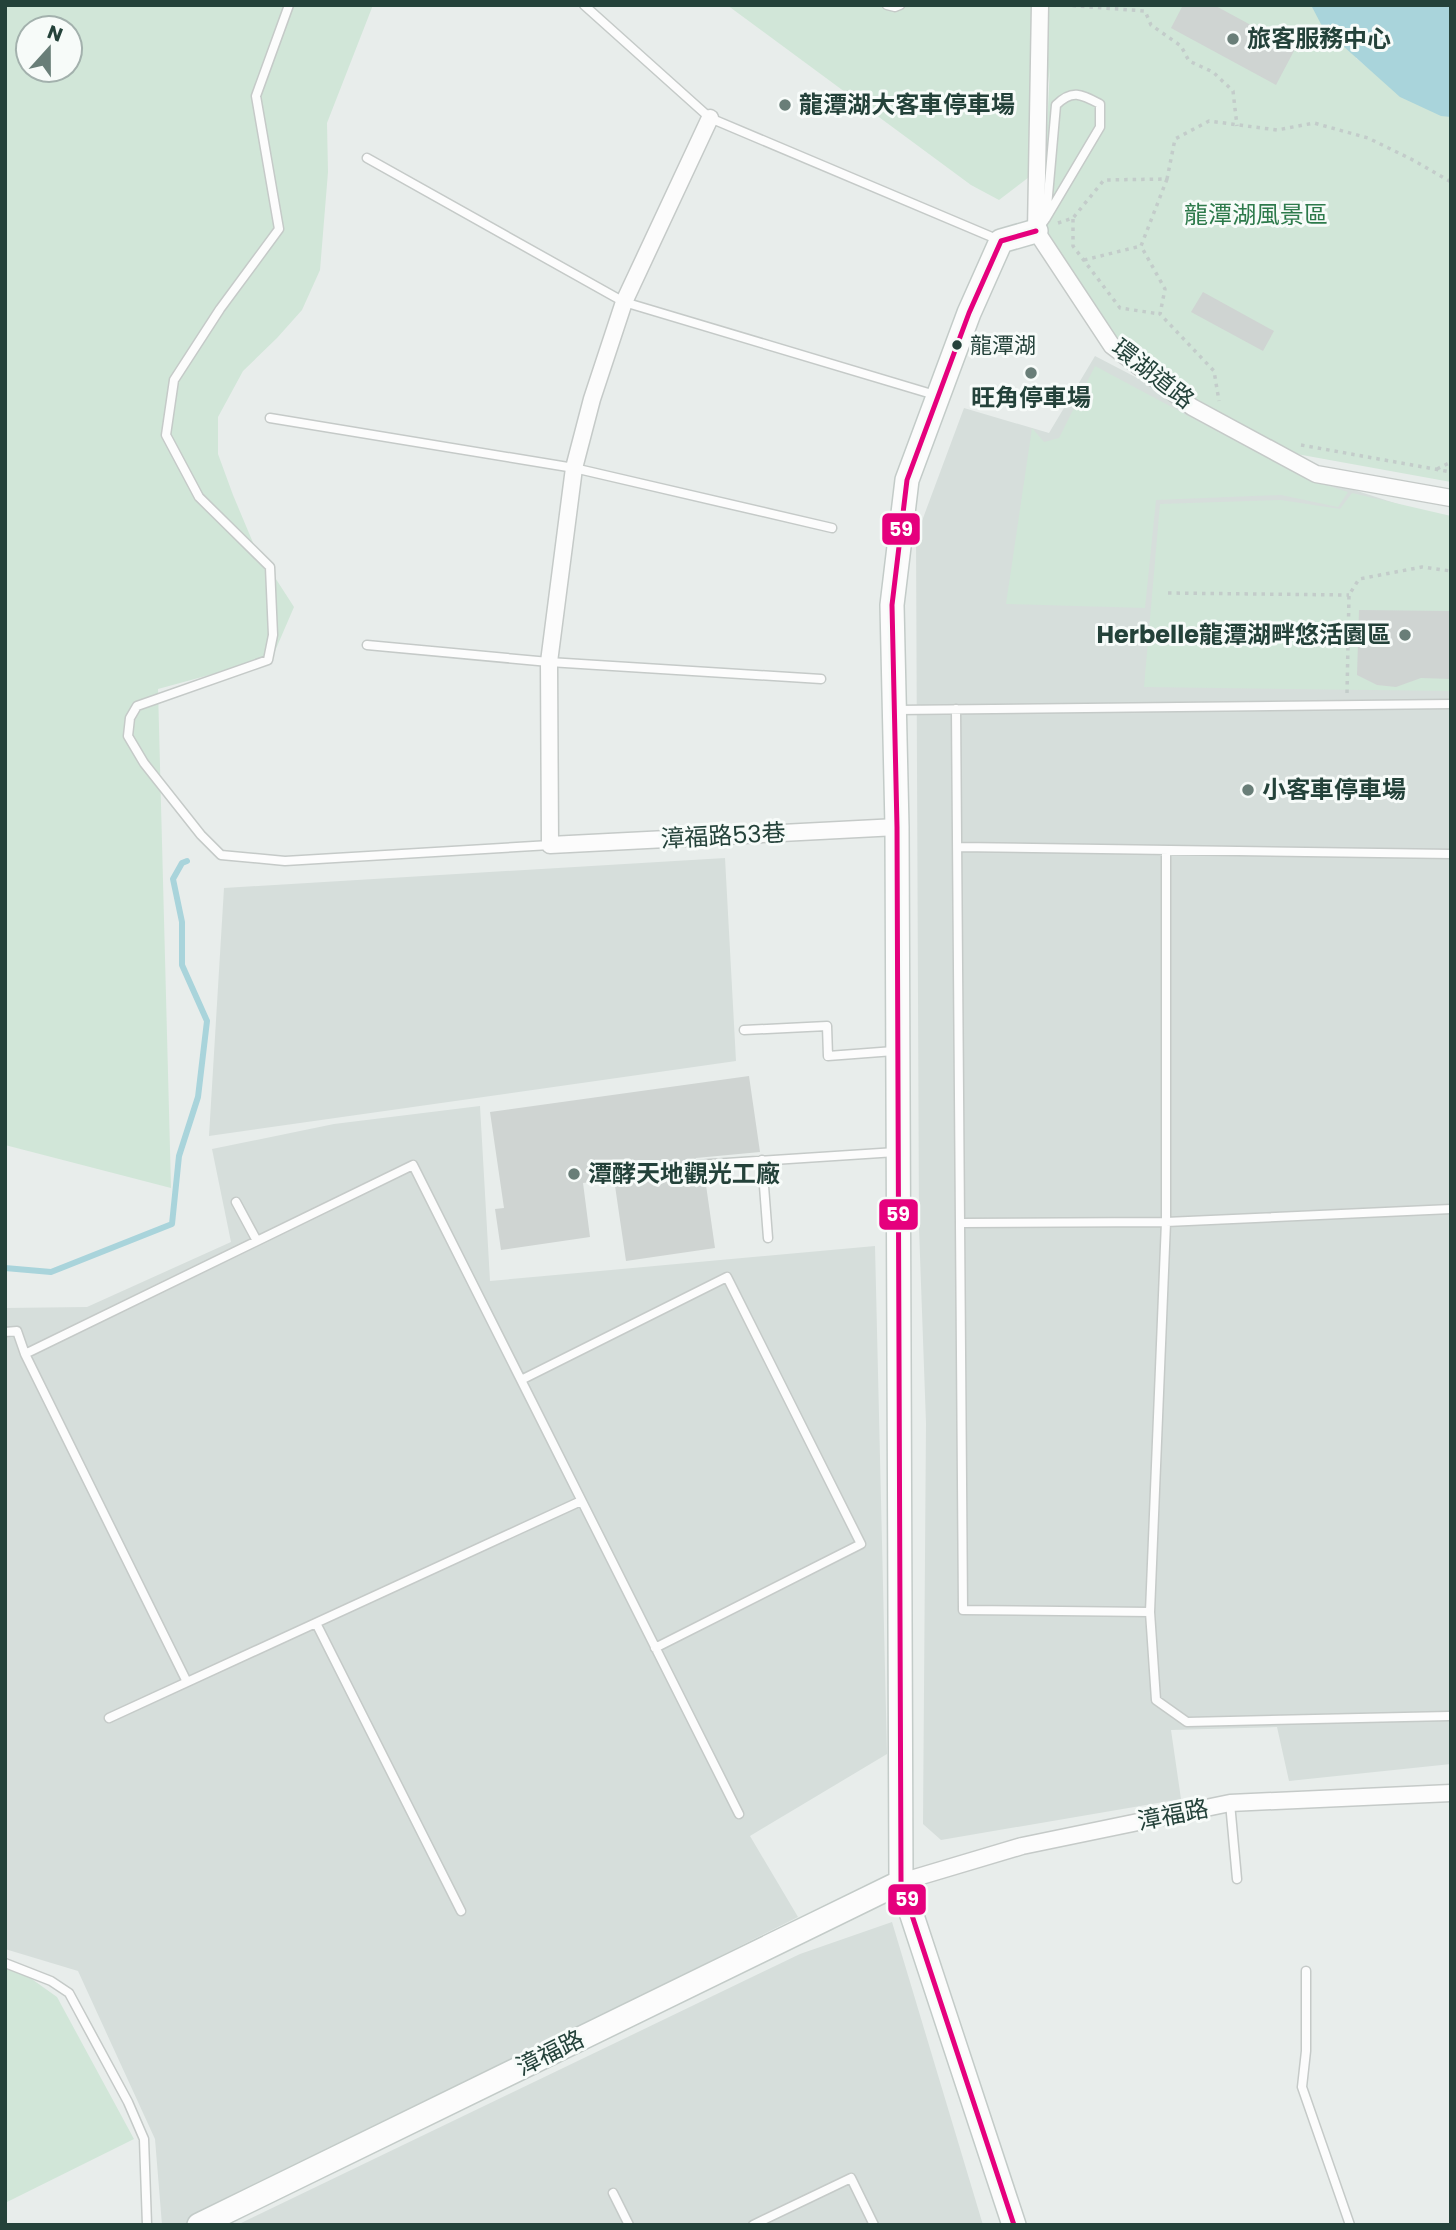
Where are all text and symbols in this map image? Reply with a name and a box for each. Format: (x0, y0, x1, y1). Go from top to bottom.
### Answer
north arrow (14, 14, 84, 84)
text: N (43, 18, 66, 49)
place label: 旅客服務中心 (1247, 22, 1391, 55)
marker: 旅客服務中心 (1225, 31, 1241, 47)
place label: 龍潭湖大客車停車場 (799, 88, 1015, 121)
marker: 龍潭湖大客車停車場 (777, 97, 793, 113)
park label: 龍潭湖風景區 (1184, 198, 1328, 231)
place label: 龍潭湖 (970, 330, 1036, 361)
street label: 環湖道路 (1105, 331, 1201, 416)
marker: 龍潭湖 (950, 338, 964, 352)
marker: 旺角停車場 (1023, 365, 1039, 381)
place label: 旺角停車場 (971, 381, 1091, 414)
line badge: 59 (881, 512, 921, 546)
text: 59 (889, 516, 913, 543)
place label: Herbelle龍潭湖畔悠活園區 (1096, 618, 1391, 651)
marker: Herbelle龍潭湖畔悠活園區 (1397, 627, 1413, 643)
place label: 小客車停車場 (1262, 773, 1406, 806)
marker: 小客車停車場 (1240, 782, 1256, 798)
street label: 漳福路53巷 (660, 816, 786, 855)
place label: 潭酵天地觀光工廠 (588, 1157, 780, 1190)
marker: 潭酵天地觀光工廠 (566, 1166, 582, 1182)
line badge: 59 (878, 1198, 919, 1231)
text: 59 (886, 1201, 910, 1228)
street label: 漳福路 (1134, 1791, 1211, 1838)
line badge: 59 (887, 1883, 927, 1916)
text: 59 (895, 1886, 919, 1913)
street label: 漳福路 (510, 2022, 589, 2083)

